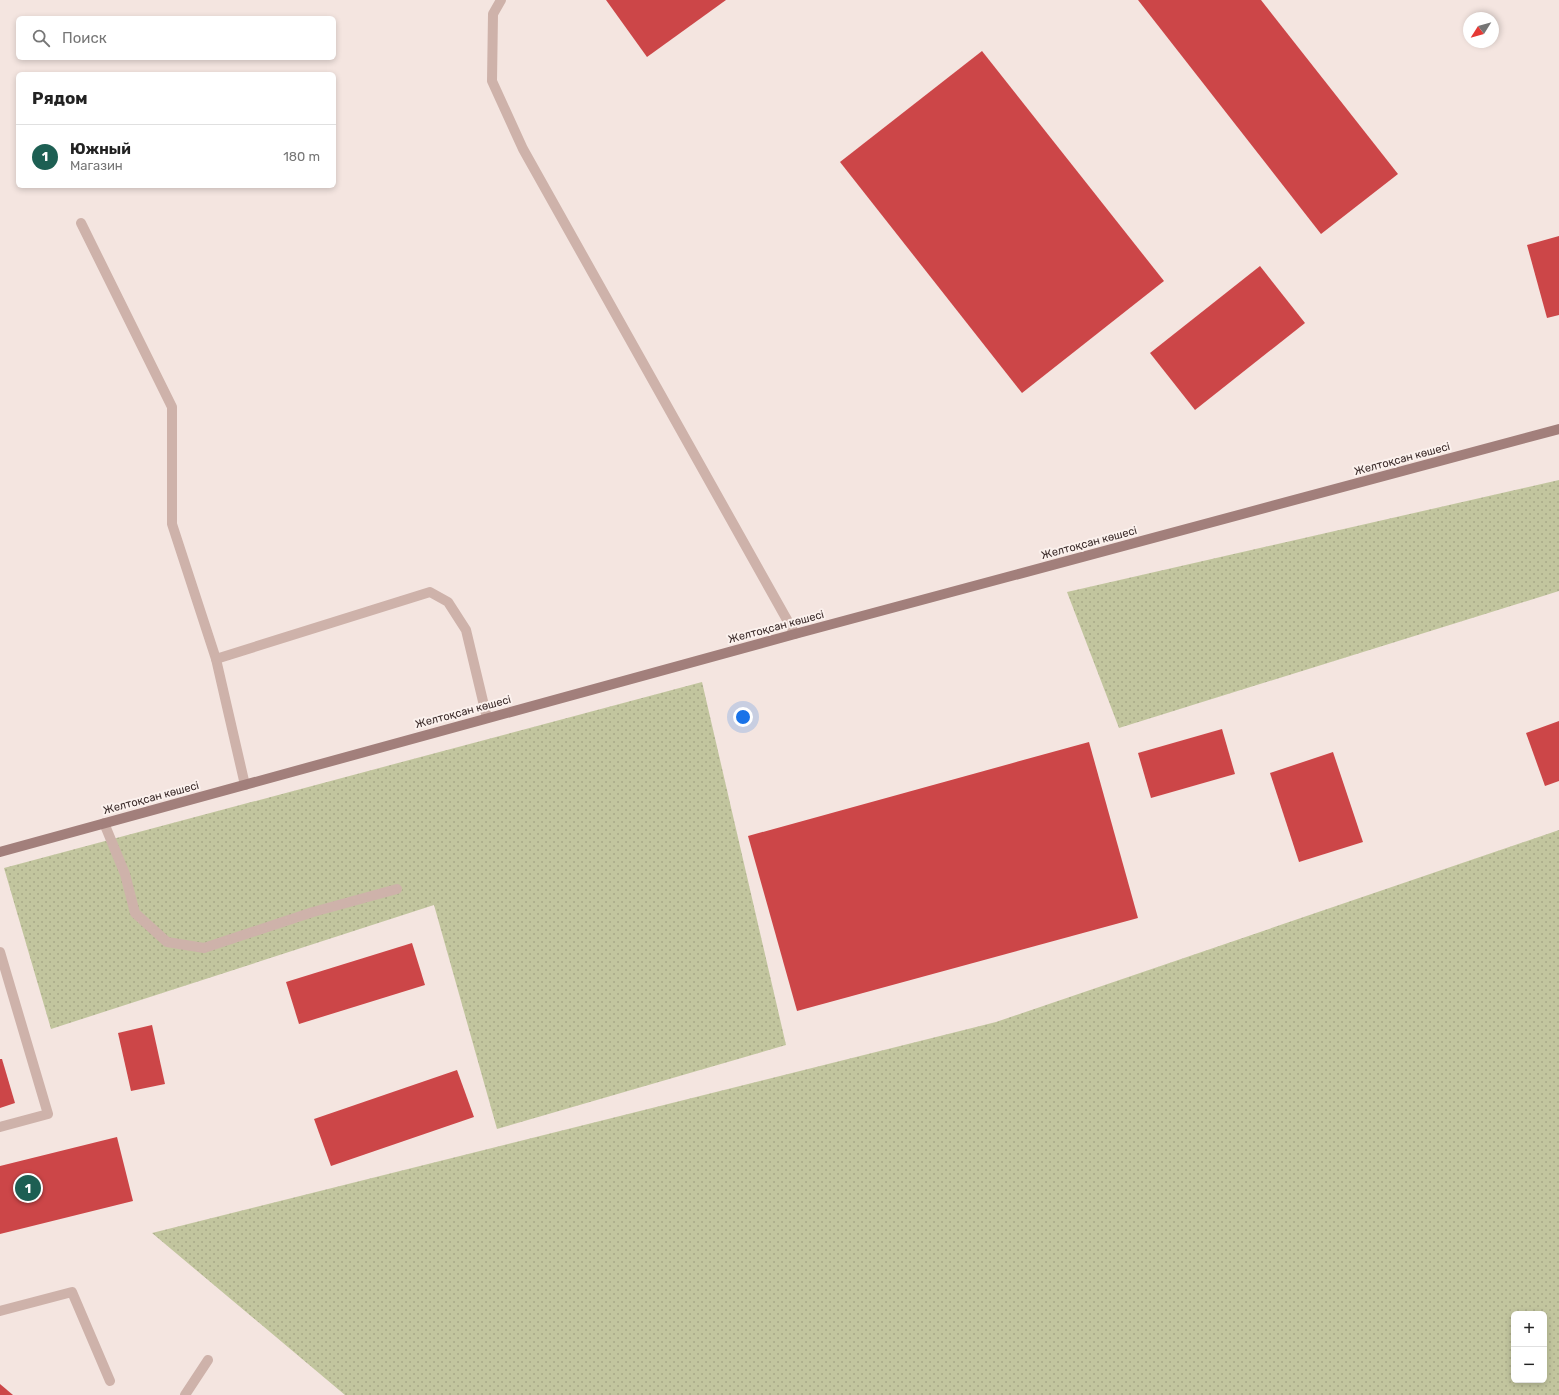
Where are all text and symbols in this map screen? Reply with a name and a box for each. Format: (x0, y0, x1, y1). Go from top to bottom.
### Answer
north arrow (1463, 12, 1499, 48)
search box (16, 16, 336, 60)
icon: search (30, 27, 52, 49)
text: Поиск (62, 29, 107, 47)
text: Рядом (32, 88, 88, 108)
text: Южный (70, 140, 131, 158)
text: 1 (42, 149, 48, 164)
text: 180 m (283, 149, 320, 164)
text: Магазин (70, 158, 123, 173)
street label: Желтоқсан көшесі (1353, 440, 1451, 478)
street label: Желтоқсан көшесі (1040, 524, 1138, 562)
street label: Желтоқсан көшесі (727, 608, 825, 646)
street label: Желтоқсан көшесі (414, 693, 512, 731)
your location (733, 707, 753, 727)
street label: Желтоқсан көшесі (102, 779, 200, 817)
pin: 1 (15, 1173, 41, 1203)
map controls (1511, 1311, 1547, 1383)
button: + (1511, 1311, 1547, 1347)
button: − (1511, 1347, 1547, 1383)

